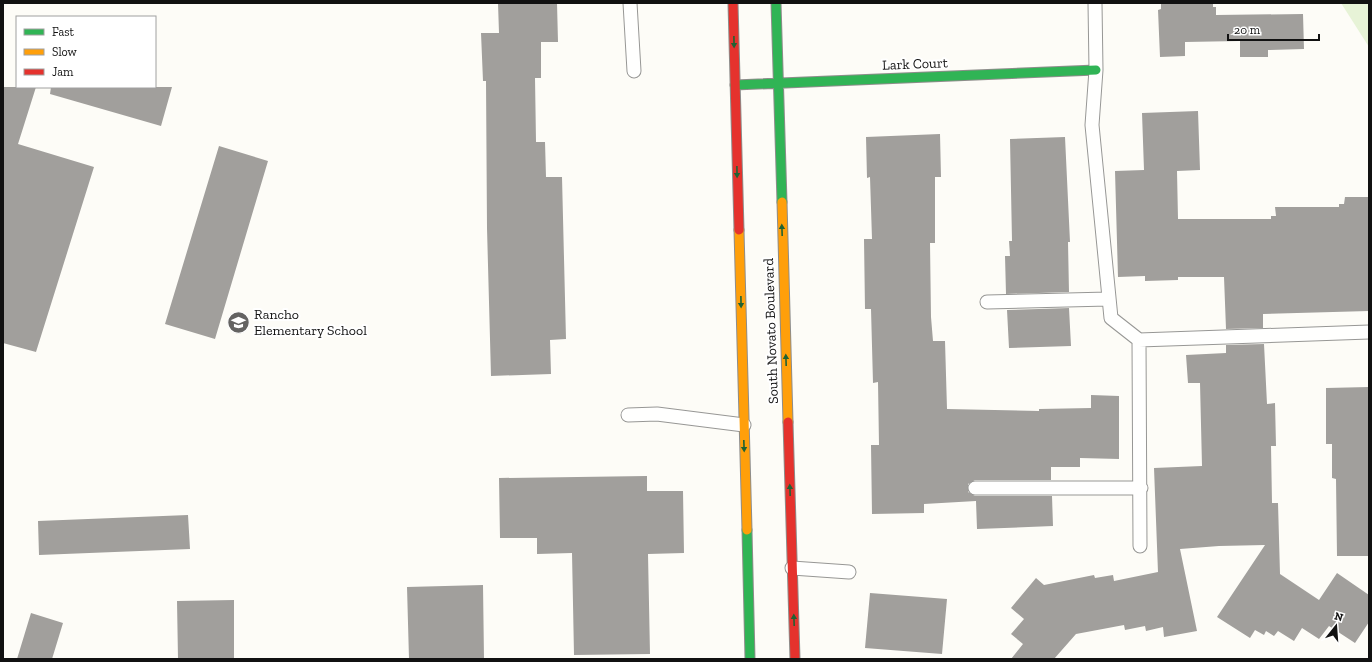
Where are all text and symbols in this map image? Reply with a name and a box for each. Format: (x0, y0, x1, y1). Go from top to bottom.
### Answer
legend (16, 16, 156, 88)
scale bar (1228, 16, 1319, 42)
text: 20 m (1234, 23, 1261, 37)
text: Fast (52, 25, 75, 39)
one-way arrow (731, 36, 737, 49)
text: Slow (52, 45, 78, 59)
street label: Lark Court (882, 54, 949, 74)
text: Jam (52, 65, 74, 79)
one-way arrow (734, 166, 740, 179)
one-way arrow (779, 223, 785, 236)
street label: South Novato Boulevard (760, 257, 782, 404)
one-way arrow (737, 296, 744, 308)
place label: Rancho Elementary School (254, 306, 367, 339)
school or university icon: Rancho Elementary School (225, 309, 251, 335)
one-way arrow (783, 353, 789, 366)
one-way arrow (741, 440, 748, 452)
one-way arrow (787, 483, 793, 496)
north arrow (1316, 606, 1356, 646)
text: N (1333, 609, 1345, 625)
one-way arrow (790, 614, 797, 626)

